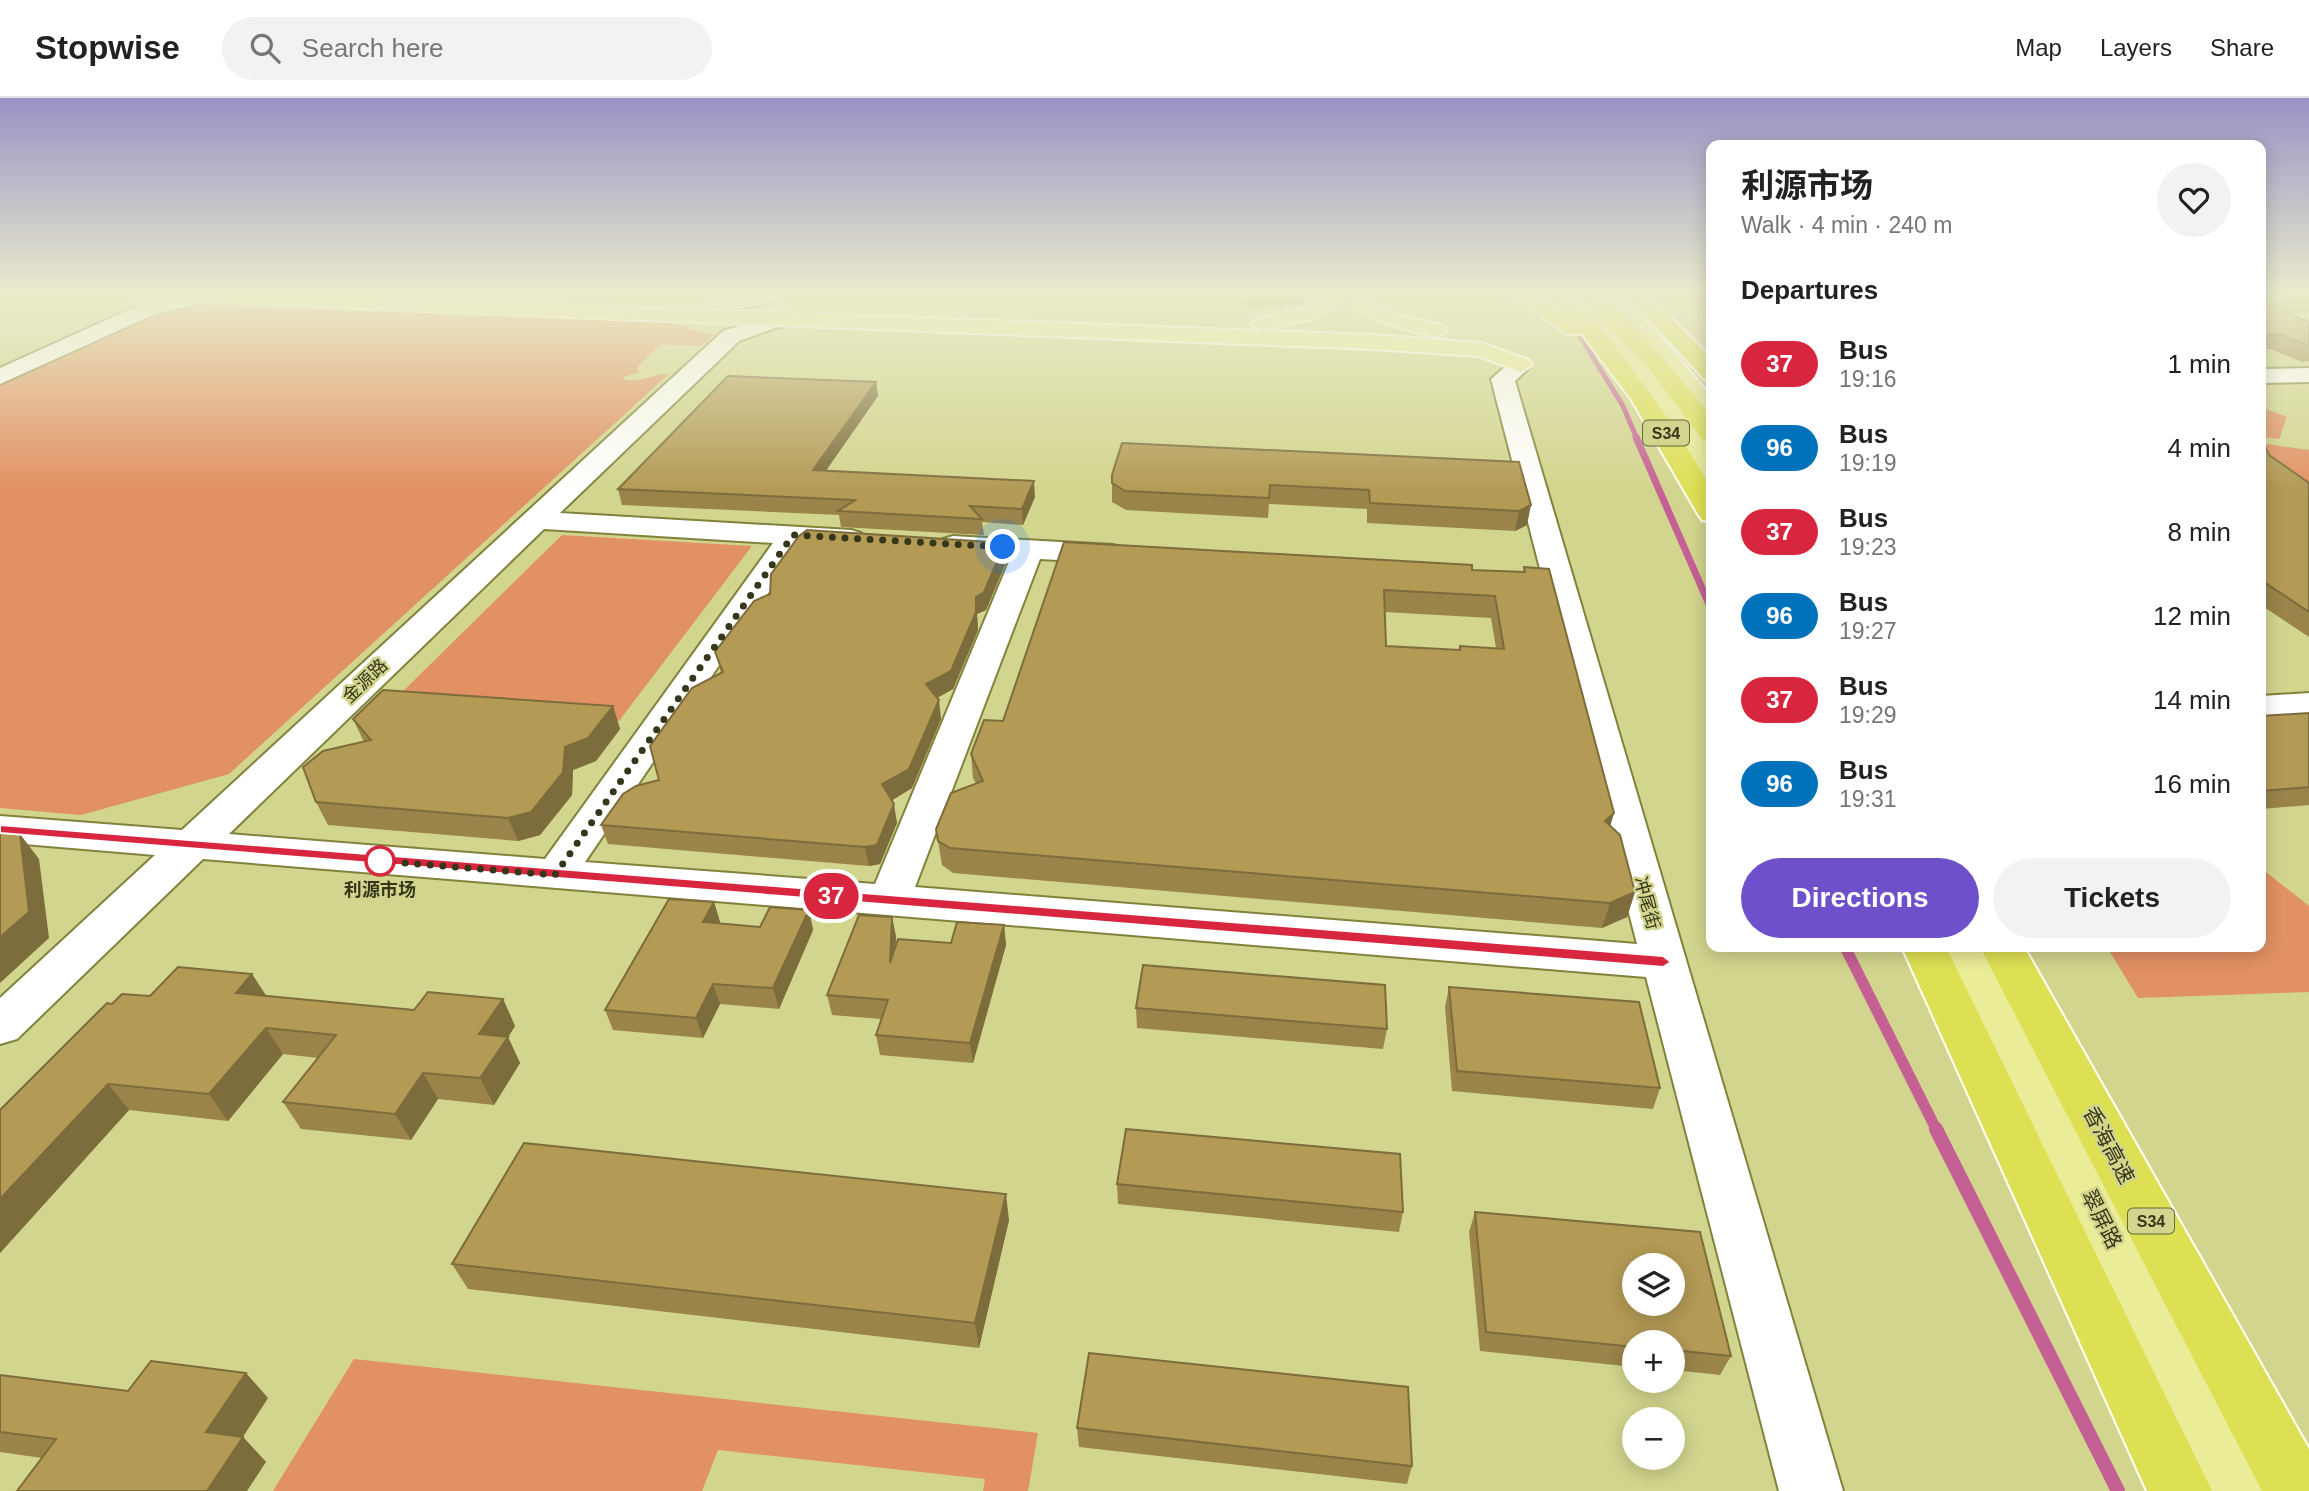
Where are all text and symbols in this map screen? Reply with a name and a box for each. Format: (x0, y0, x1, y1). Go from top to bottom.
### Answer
search box (222, 17, 712, 80)
text: Stopwise (35, 29, 180, 66)
icon: search (246, 29, 284, 67)
text: Search here (302, 33, 444, 63)
text: Map (2015, 34, 2062, 61)
text: Layers (2100, 34, 2172, 61)
text: Share (2210, 34, 2274, 61)
button: heart (2157, 163, 2231, 237)
text: 利源市场 (1741, 167, 1873, 204)
text: Walk · 4 min · 240 m (1741, 212, 1952, 238)
text: Departures (1741, 275, 1878, 305)
text: Bus (1839, 335, 1888, 365)
text: 1 min (2167, 349, 2231, 379)
text: 37 (1766, 350, 1793, 377)
text: 19:16 (1839, 366, 1897, 392)
text: Bus (1839, 419, 1888, 449)
road number: S34 (1643, 420, 1689, 446)
text: 4 min (2167, 433, 2231, 463)
text: 96 (1766, 434, 1793, 461)
text: 19:19 (1839, 450, 1897, 476)
text: Bus (1839, 503, 1888, 533)
text: 8 min (2167, 517, 2231, 547)
text: 37 (1766, 518, 1793, 545)
your location (985, 529, 1020, 564)
text: 19:23 (1839, 534, 1897, 560)
text: Bus (1839, 587, 1888, 617)
text: 12 min (2153, 601, 2231, 631)
text: 96 (1766, 602, 1793, 629)
text: 19:27 (1839, 618, 1897, 644)
street label: 金源路 (339, 655, 391, 707)
text: Bus (1839, 671, 1888, 701)
text: 14 min (2153, 685, 2231, 715)
text: 37 (1766, 686, 1793, 713)
text: 19:29 (1839, 702, 1897, 728)
text: Bus (1839, 755, 1888, 785)
text: 16 min (2153, 769, 2231, 799)
text: 96 (1766, 770, 1793, 797)
text: 19:31 (1839, 786, 1897, 812)
marker: 利源市场 (365, 846, 395, 876)
button: Directions (1741, 858, 1979, 938)
button: Tickets (1993, 858, 2231, 938)
line badge: 37 (800, 873, 862, 919)
street label: 冲尾街 (1630, 874, 1664, 932)
place label: 利源市场 (344, 880, 416, 900)
text: 37 (818, 882, 844, 909)
street label: 香海高速 (2079, 1103, 2139, 1187)
street label: 翠屏路 (2077, 1186, 2127, 1252)
road number: S34 (2128, 1208, 2174, 1233)
map controls (1622, 1253, 1685, 1470)
button: layers (1622, 1253, 1685, 1316)
button: + (1622, 1330, 1685, 1393)
button: − (1622, 1407, 1685, 1470)

